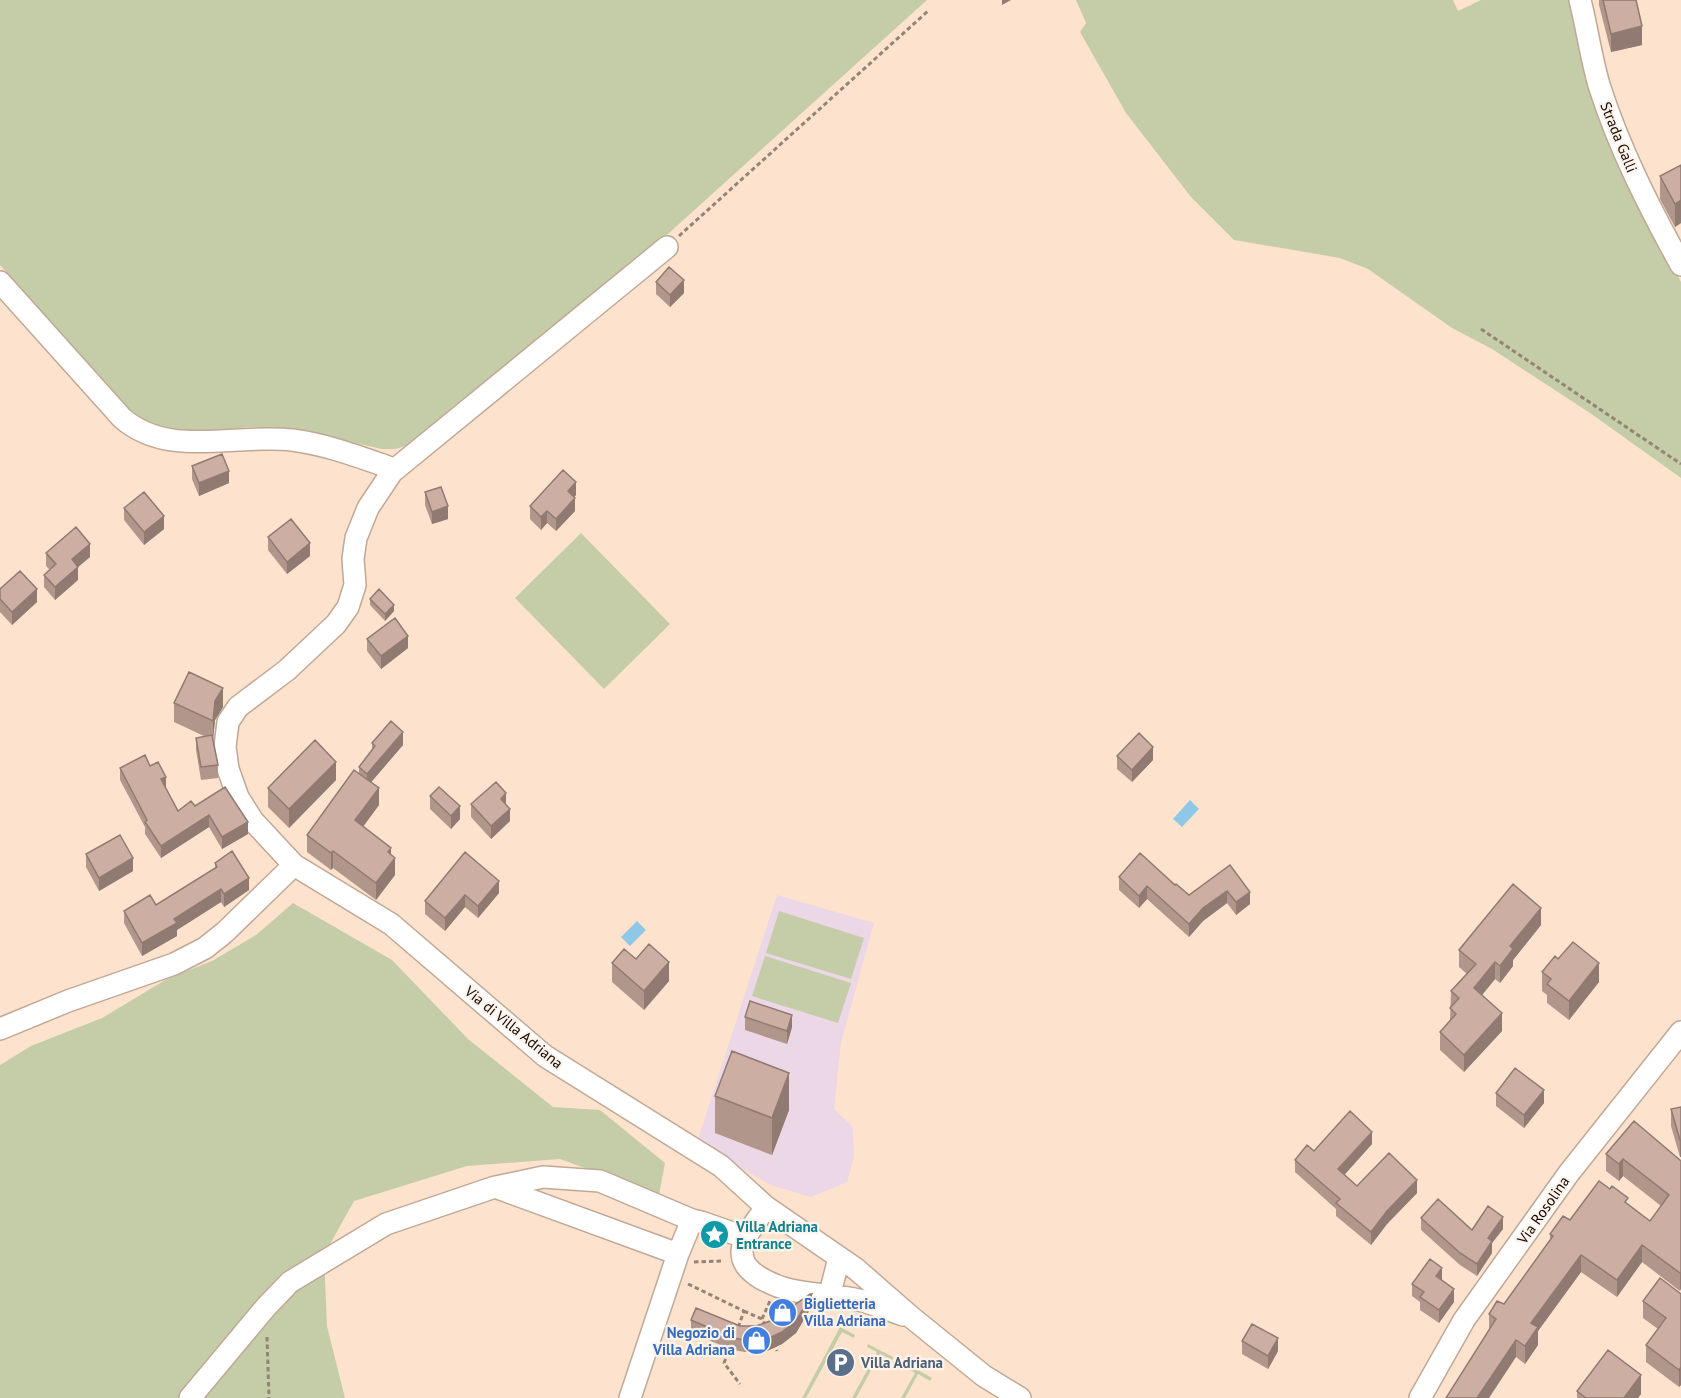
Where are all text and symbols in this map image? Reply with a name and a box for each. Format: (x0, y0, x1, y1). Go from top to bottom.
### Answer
street label: Strada Galli (1596, 99, 1642, 175)
street label: Via di Villa Adriana (460, 981, 567, 1072)
street label: Via Rosolina (1512, 1172, 1573, 1248)
place label: Villa Adriana Entrance (735, 1217, 818, 1253)
place icon: Villa Adriana Entrance (699, 1219, 731, 1251)
place label: Biglietteria Villa Adriana (803, 1294, 886, 1330)
shop icon: Biglietteria Villa Adriana (767, 1296, 799, 1328)
place label: Negozio di Villa Adriana (652, 1323, 735, 1359)
shop icon: Negozio di Villa Adriana (740, 1325, 772, 1357)
parking icon: Villa Adriana (824, 1346, 856, 1378)
place label: Villa Adriana (860, 1353, 943, 1372)

